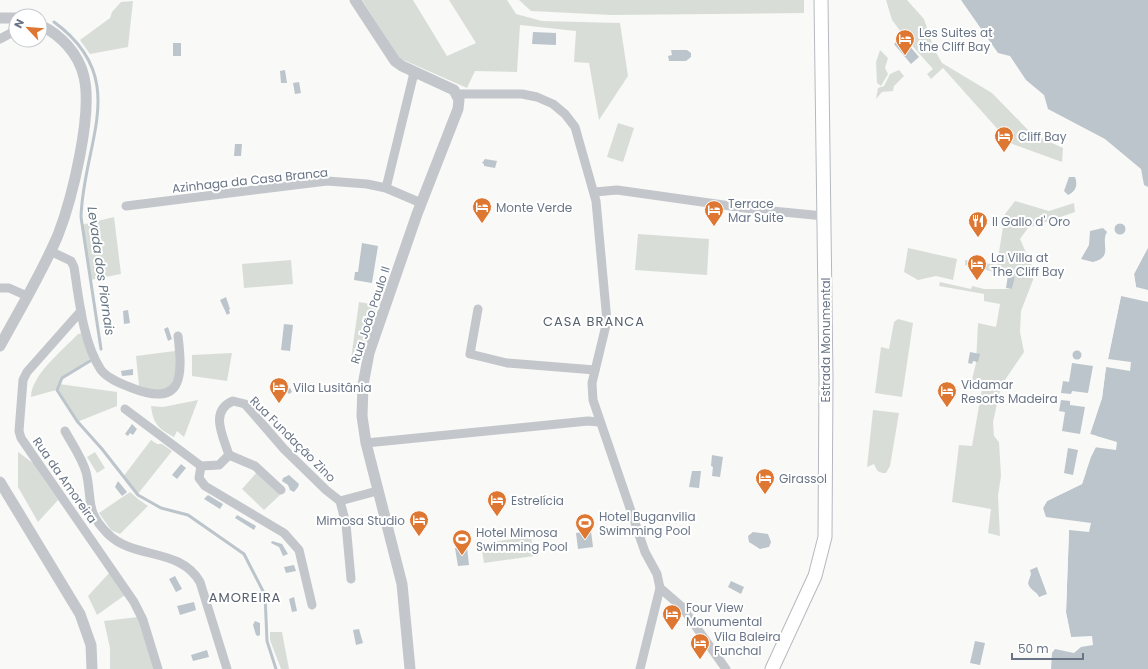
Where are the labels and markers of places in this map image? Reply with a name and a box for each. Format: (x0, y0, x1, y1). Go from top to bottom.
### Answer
place label: Les Suites at the Cliff Bay (919, 24, 993, 55)
hotel icon: Les Suites at the Cliff Bay (894, 28, 916, 56)
hotel icon: Cliff Bay (993, 125, 1015, 153)
place label: Cliff Bay (1018, 128, 1067, 145)
place label: Terrace Mar Suite (728, 195, 784, 226)
hotel icon: Monte Verde (471, 196, 493, 224)
place label: Monte Verde (496, 199, 572, 216)
hotel icon: Terrace Mar Suite (703, 199, 725, 227)
restaurant icon: Il Gallo d' Oro (967, 210, 989, 238)
place label: Il Gallo d' Oro (992, 213, 1070, 230)
place label: La Villa at The Cliff Bay (991, 249, 1065, 280)
hotel icon: La Villa at The Cliff Bay (966, 253, 988, 281)
hotel icon: Vila Lusitânia (268, 376, 290, 404)
place label: Vidamar Resorts Madeira (961, 376, 1058, 407)
place label: Vila Lusitânia (293, 379, 372, 396)
hotel icon: Vidamar Resorts Madeira (936, 380, 958, 408)
hotel icon: Girassol (754, 467, 776, 495)
place label: Girassol (779, 470, 827, 487)
hotel icon: Estrelícia (486, 489, 508, 517)
place label: Estrelícia (511, 492, 564, 509)
place label: Hotel Buganvilia Swimming Pool (599, 508, 696, 539)
hotel icon: Mimosa Studio (408, 509, 430, 537)
place label: Mimosa Studio (316, 512, 405, 529)
sports icon: Hotel Buganvilia Swimming Pool (574, 512, 596, 540)
place label: Hotel Mimosa Swimming Pool (476, 524, 568, 555)
sports icon: Hotel Mimosa Swimming Pool (451, 528, 473, 556)
place label: Four View Monumental (686, 599, 762, 630)
hotel icon: Four View Monumental (661, 603, 683, 631)
place label: Vila Baleira Funchal (714, 628, 781, 659)
hotel icon: Vila Baleira Funchal (689, 632, 711, 660)

